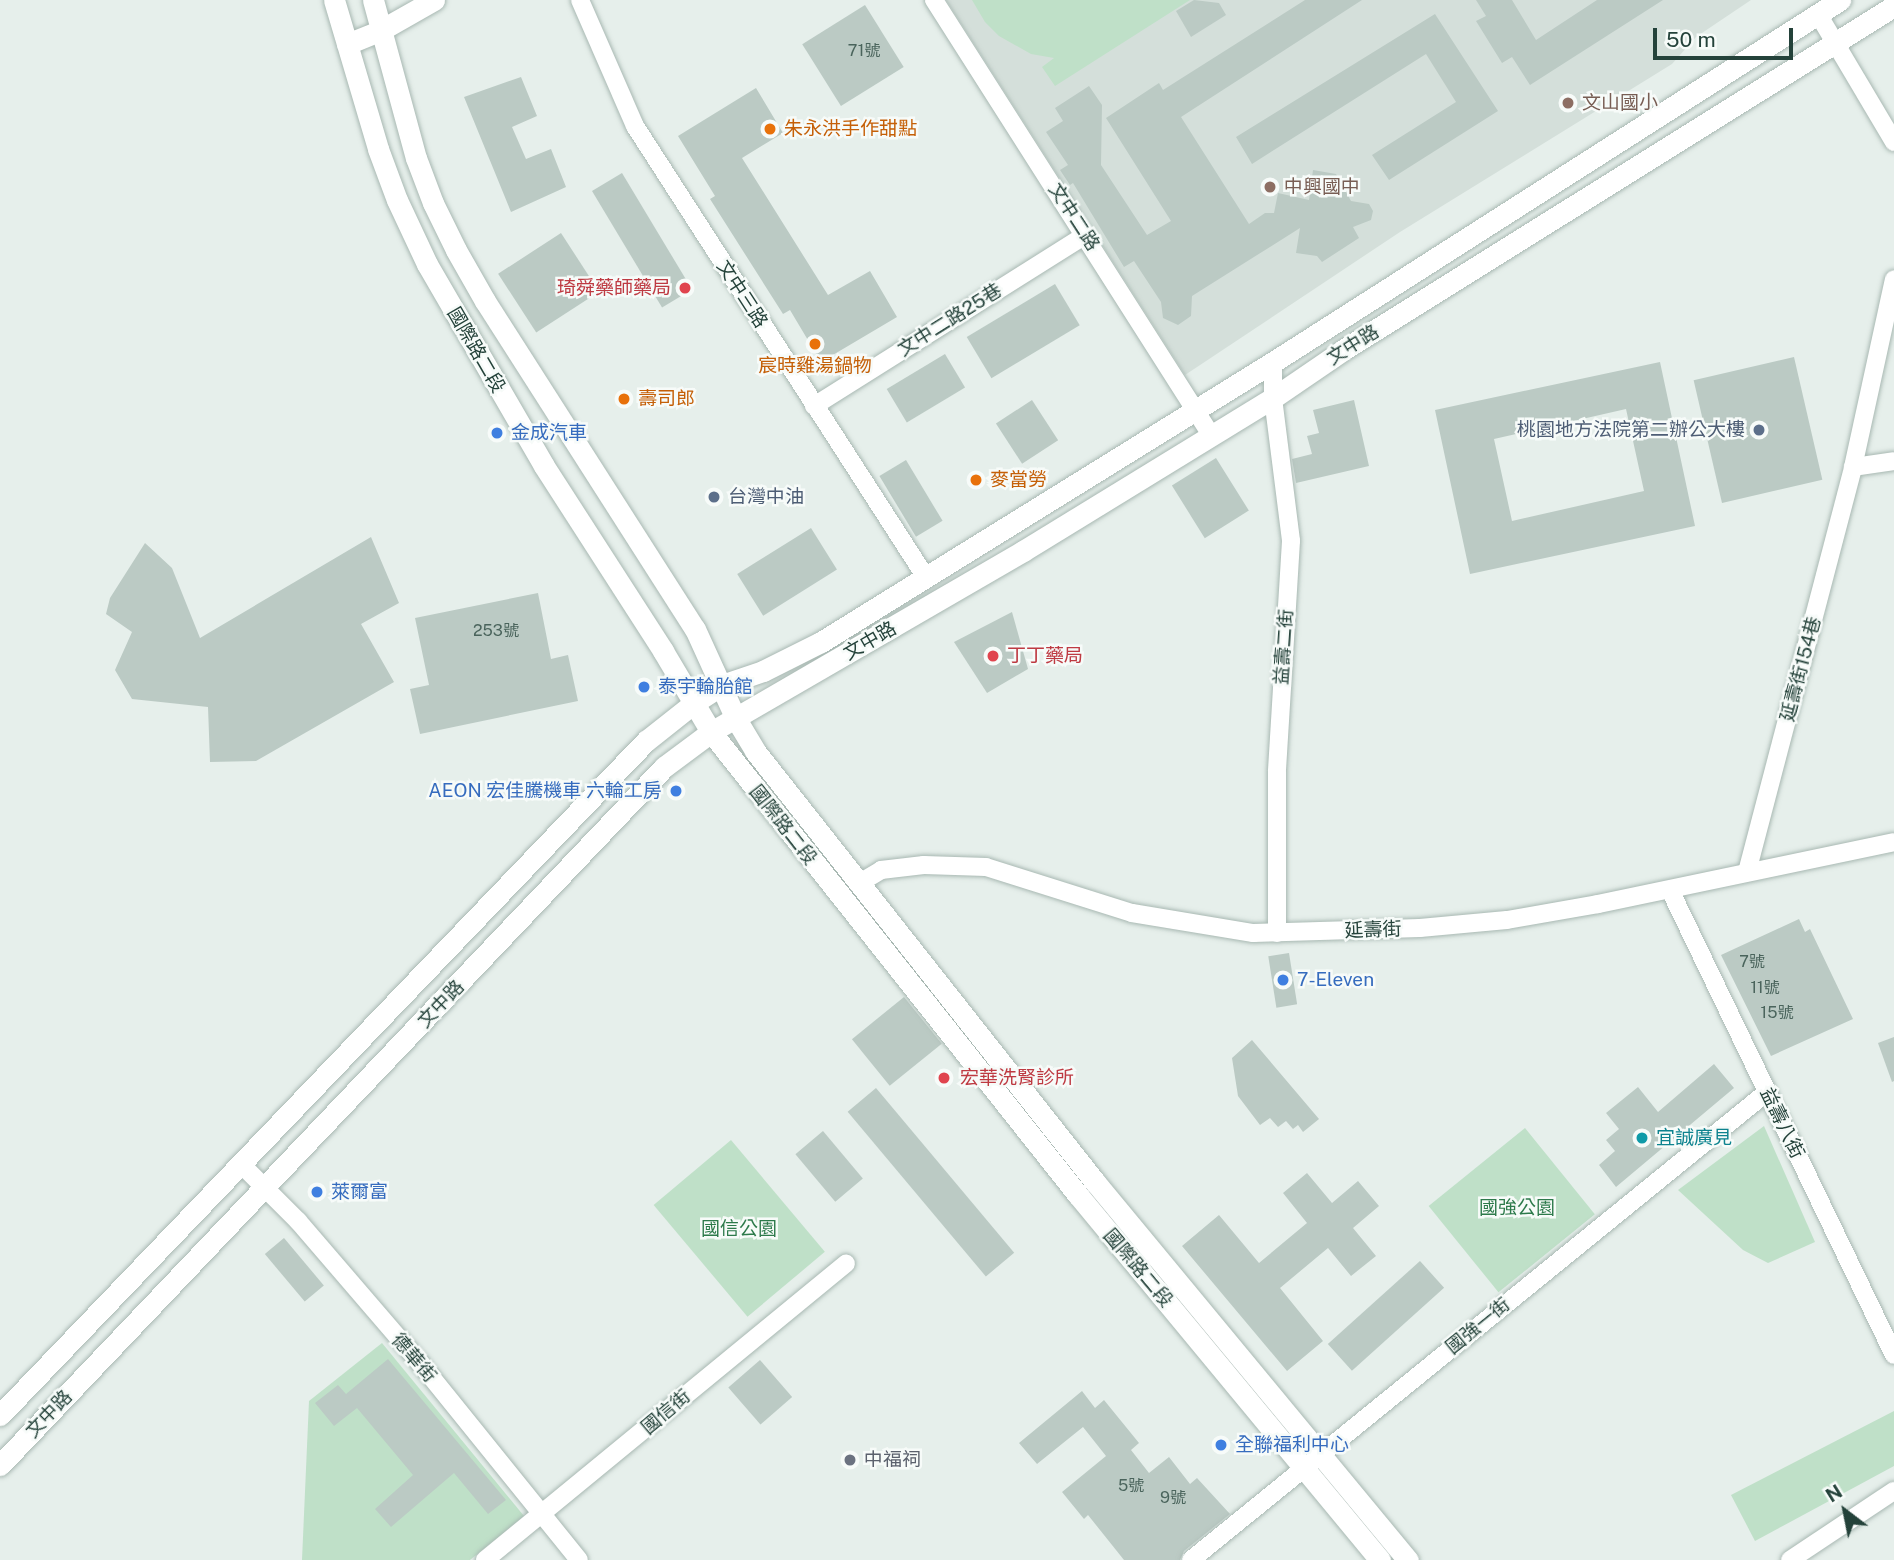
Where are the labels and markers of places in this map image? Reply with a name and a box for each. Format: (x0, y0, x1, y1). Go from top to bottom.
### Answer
place label: 文山國小 (1582, 92, 1658, 114)
marker: 文山國小 (1560, 95, 1576, 111)
place label: 朱永洪手作甜點 (784, 118, 917, 140)
marker: 朱永洪手作甜點 (762, 121, 778, 137)
place label: 中興國中 (1284, 176, 1360, 198)
marker: 中興國中 (1262, 179, 1278, 195)
place label: 琦舜藥師藥局 (557, 277, 671, 299)
marker: 琦舜藥師藥局 (677, 280, 693, 296)
marker: 宸時雞湯鍋物 (807, 336, 823, 352)
place label: 宸時雞湯鍋物 (758, 355, 872, 377)
place label: 壽司郎 (638, 388, 695, 410)
marker: 壽司郎 (616, 391, 632, 407)
place label: 桃園地方法院第二辦公大樓 (1517, 419, 1745, 441)
place label: 金成汽車 (511, 422, 587, 444)
marker: 桃園地方法院第二辦公大樓 (1751, 422, 1767, 438)
marker: 金成汽車 (489, 425, 505, 441)
place label: 麥當勞 (990, 469, 1047, 491)
marker: 麥當勞 (968, 472, 984, 488)
place label: 台灣中油 (728, 486, 804, 508)
marker: 台灣中油 (706, 489, 722, 505)
place label: 丁丁藥局 (1007, 645, 1083, 667)
marker: 丁丁藥局 (985, 648, 1001, 664)
place label: 泰宇輪胎館 (658, 676, 753, 698)
marker: 泰宇輪胎館 (636, 679, 652, 695)
place label: AEON 宏佳騰機車 六輪工房 (428, 780, 662, 802)
marker: AEON 宏佳騰機車 六輪工房 (668, 783, 684, 799)
place label: 7-Eleven (1297, 969, 1374, 991)
marker: 7-Eleven (1275, 972, 1291, 988)
place label: 宏華洗腎診所 (960, 1067, 1074, 1089)
marker: 宏華洗腎診所 (934, 1068, 954, 1088)
place label: 宜誠廣見 (1656, 1127, 1732, 1149)
marker: 宜誠廣見 (1634, 1130, 1650, 1146)
place label: 萊爾富 (331, 1181, 388, 1203)
marker: 萊爾富 (309, 1184, 325, 1200)
place label: 全聯福利中心 (1235, 1434, 1349, 1456)
marker: 全聯福利中心 (1213, 1437, 1229, 1453)
place label: 中福祠 (864, 1449, 921, 1471)
marker: 中福祠 (842, 1452, 858, 1468)

